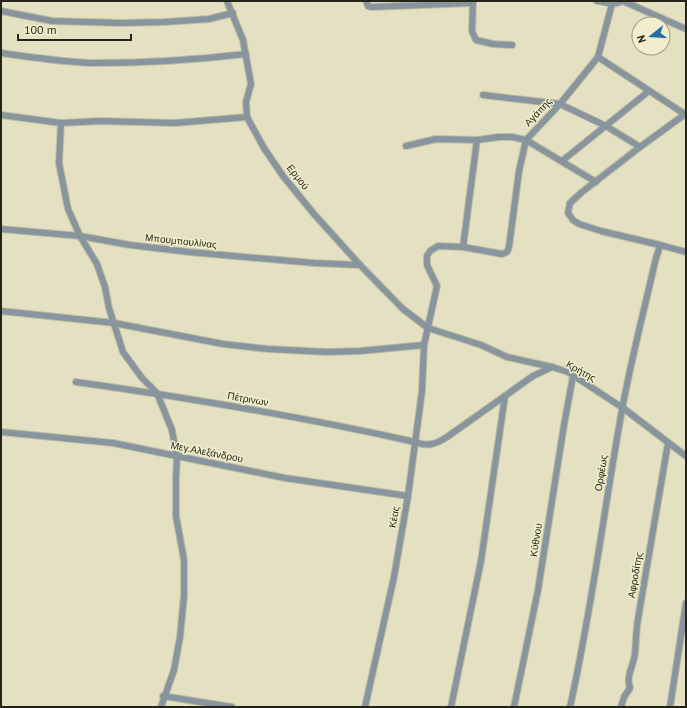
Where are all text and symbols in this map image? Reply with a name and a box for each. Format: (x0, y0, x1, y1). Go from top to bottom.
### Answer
scale bar (18, 16, 131, 42)
north arrow (631, 16, 671, 56)
text: 100 m (24, 22, 57, 37)
text: N (634, 33, 649, 44)
street label: Αγάπης (522, 95, 555, 129)
street label: Ερμού (284, 162, 312, 192)
street label: Μπουμπουλίνας (145, 231, 218, 251)
street label: Κρήτης (564, 357, 598, 385)
street label: Πέτρινων (227, 389, 269, 409)
street label: Μεγ.Αλεξάνδρου (170, 439, 244, 465)
street label: Ορφέως (592, 454, 610, 492)
street label: Κέας (386, 505, 402, 529)
street label: Κύθνου (527, 522, 545, 558)
street label: Αφροδίτης (625, 551, 645, 599)

